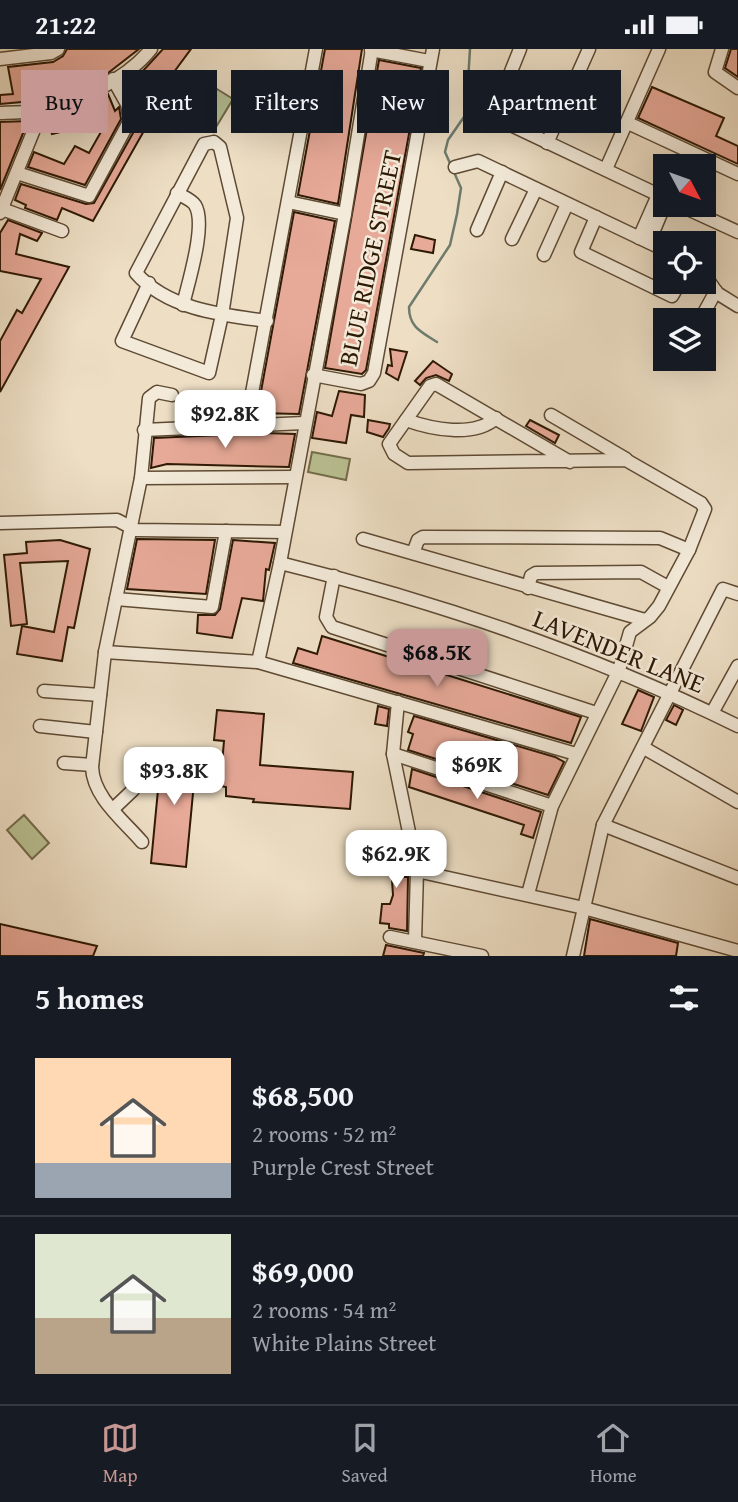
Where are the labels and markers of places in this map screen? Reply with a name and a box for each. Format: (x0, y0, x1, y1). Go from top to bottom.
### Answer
pin: $92.8K (168, 391, 282, 450)
pin: $68.5K (380, 629, 494, 689)
pin: $69K (436, 741, 518, 801)
pin: $93.8K (117, 747, 231, 807)
pin: $62.9K (339, 831, 453, 890)

